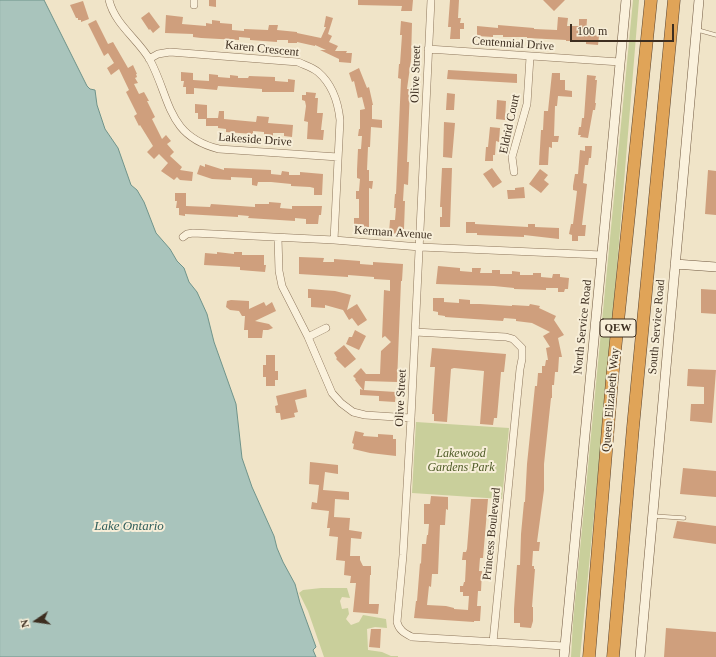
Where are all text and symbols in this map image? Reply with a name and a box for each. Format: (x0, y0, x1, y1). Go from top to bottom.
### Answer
scale bar (572, 16, 676, 42)
text: 100 m (577, 24, 607, 38)
street label: Centennial Drive (471, 34, 555, 54)
street label: Karen Crescent (224, 38, 300, 60)
street label: Olive Street (408, 45, 424, 103)
street label: Eldrid Court (497, 93, 523, 155)
street label: Lakeside Drive (218, 130, 292, 150)
street label: Kerman Avenue (354, 223, 432, 243)
street label: North Service Road (571, 279, 595, 375)
street label: South Service Road (646, 279, 668, 375)
road number: QEW (600, 319, 636, 337)
street label: Queen Elizabeth Way (599, 347, 623, 453)
street label: Olive Street (392, 369, 410, 427)
park label: Lakewood Gardens Park (427, 447, 495, 475)
street label: Princess Boulevard (480, 487, 504, 581)
water label: Lake Ontario (94, 519, 164, 535)
north arrow (16, 601, 56, 641)
text: N (18, 618, 31, 629)

